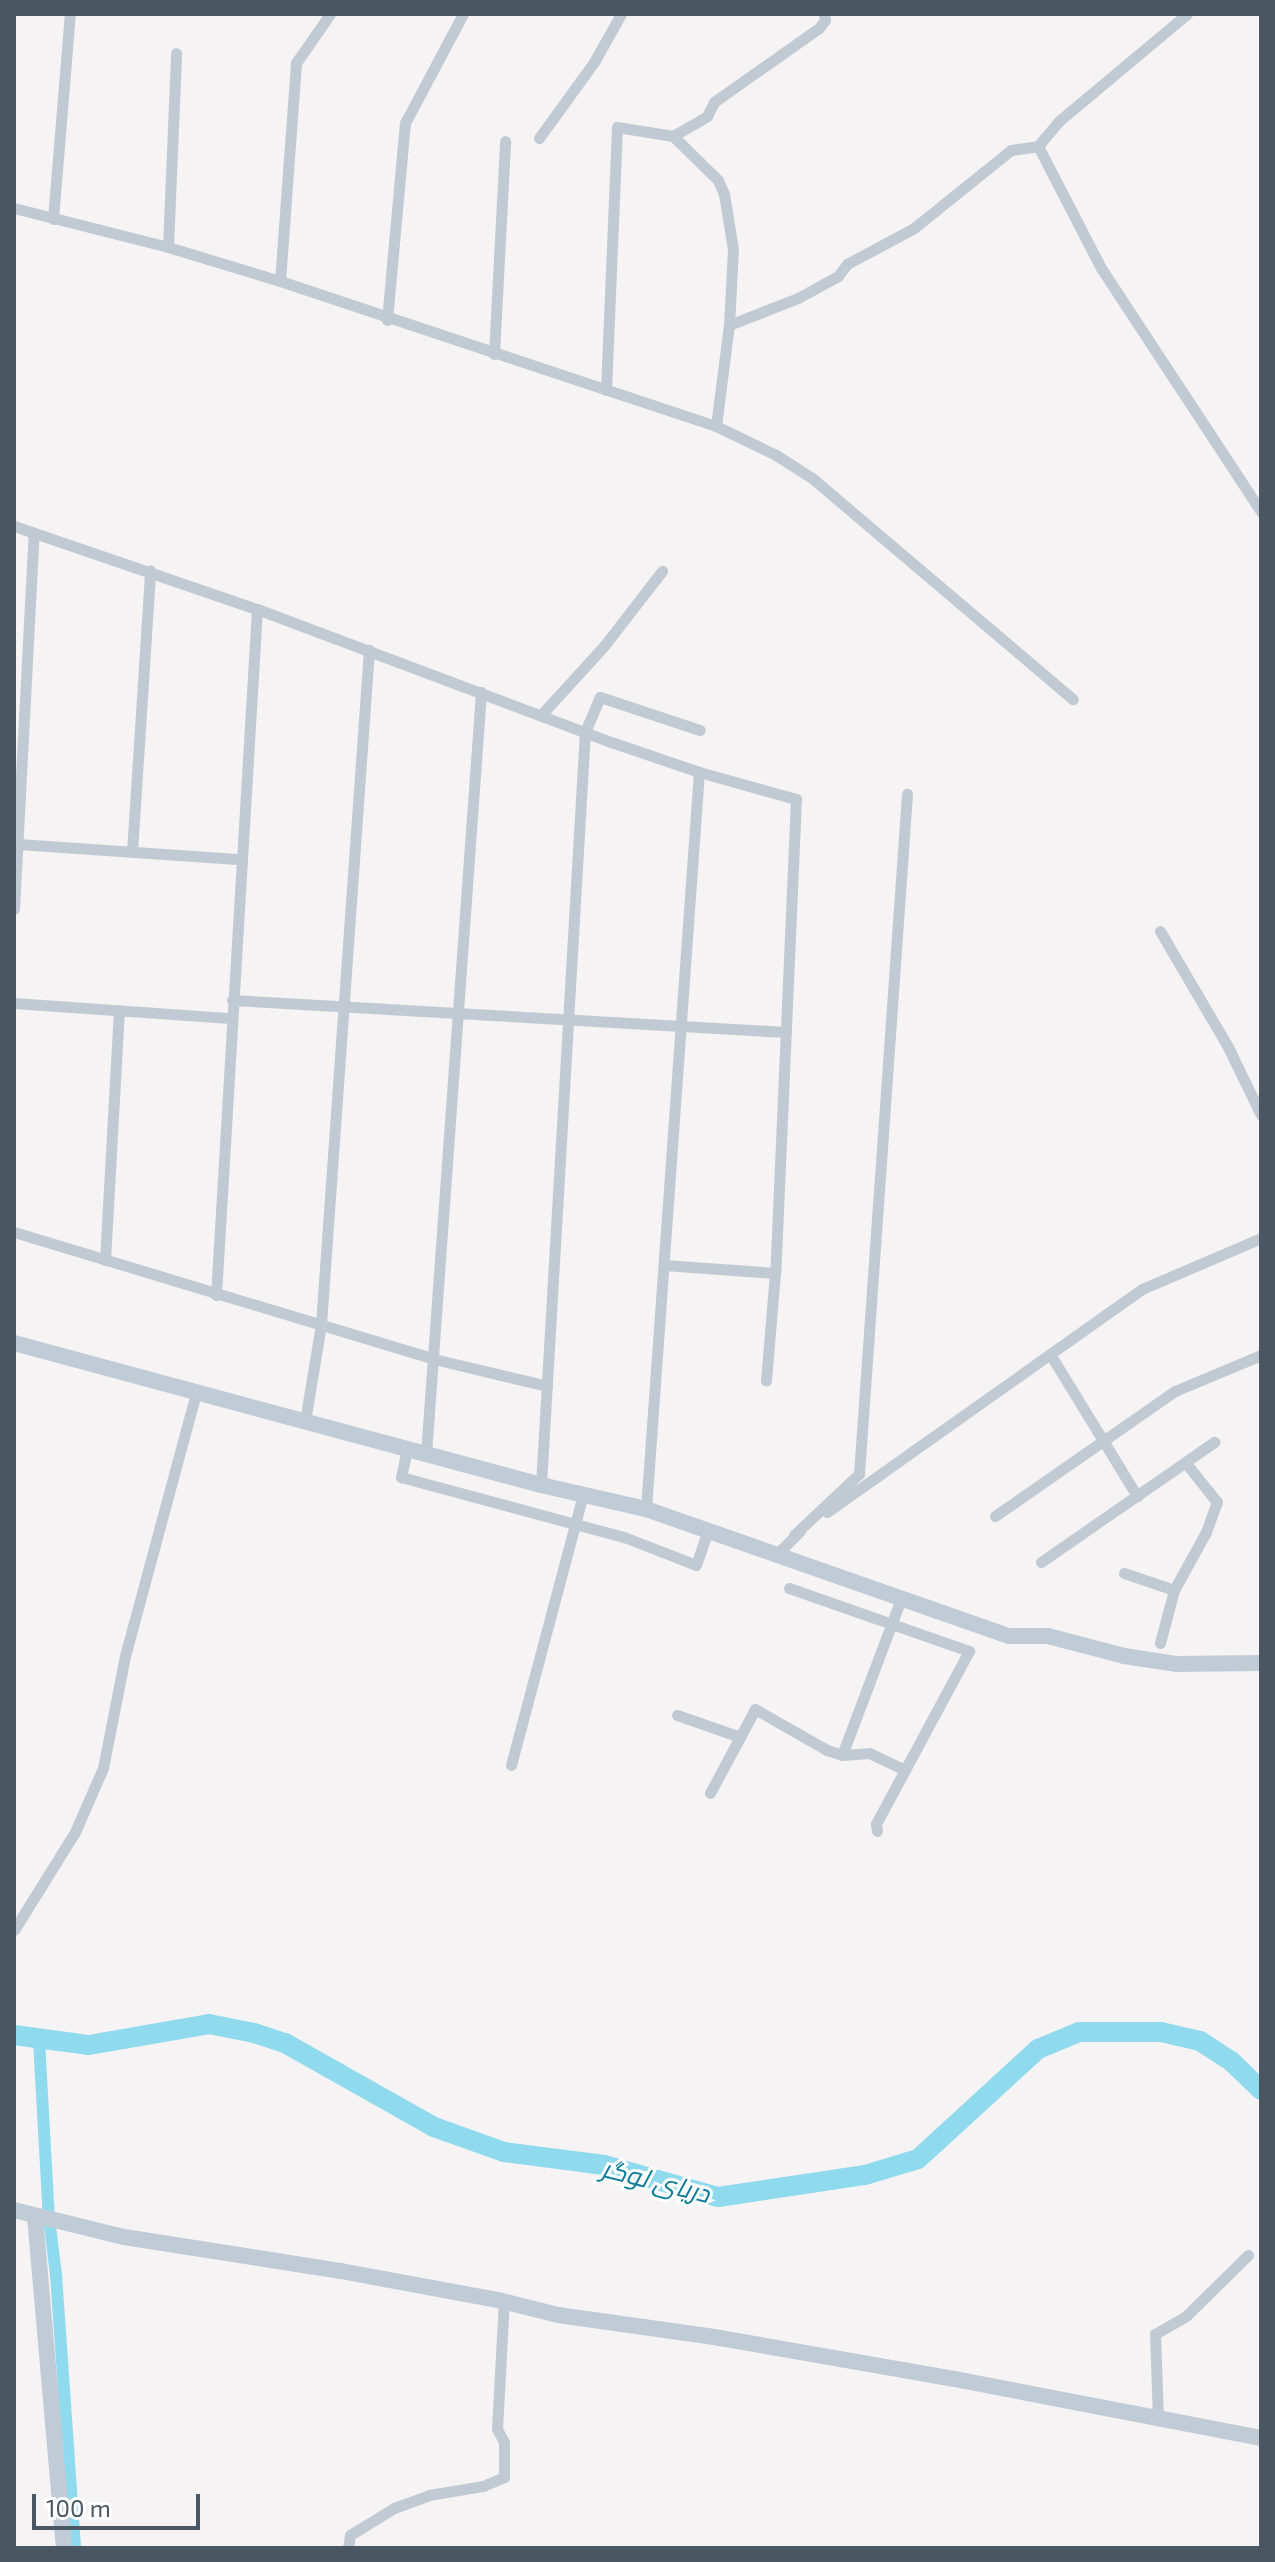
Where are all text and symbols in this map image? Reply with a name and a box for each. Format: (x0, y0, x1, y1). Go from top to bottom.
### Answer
water label: دریای لوگر (599, 2151, 713, 2209)
scale bar (36, 2478, 204, 2528)
text: 100 m (46, 2493, 111, 2522)

